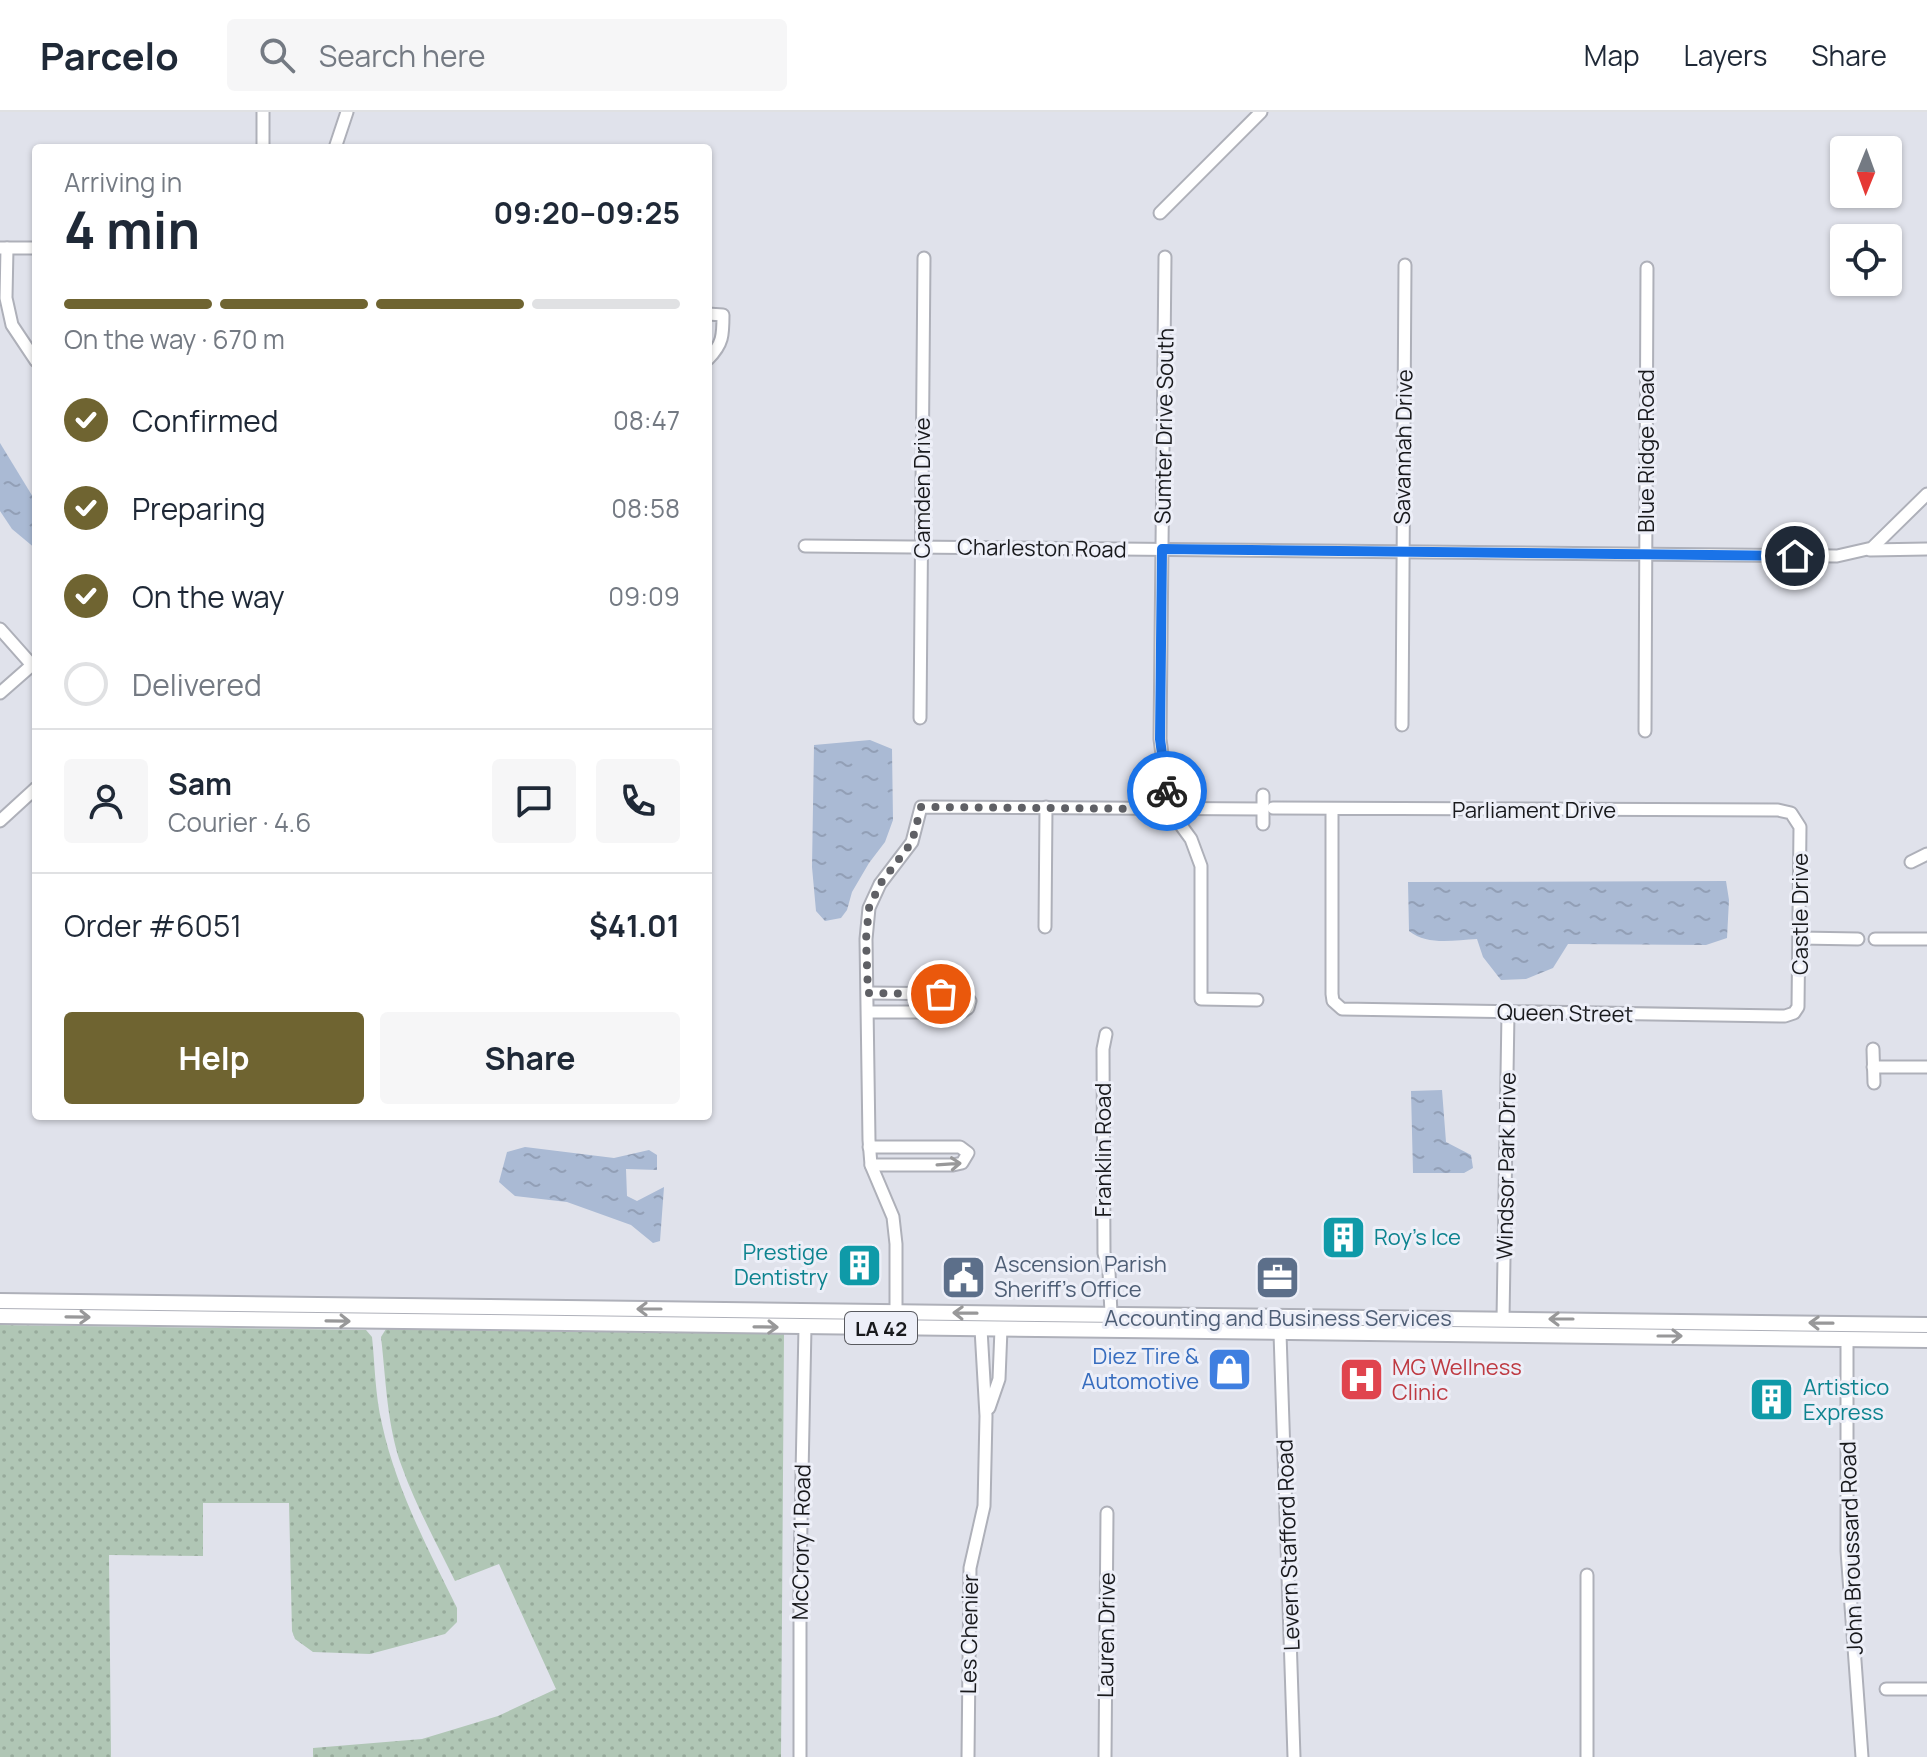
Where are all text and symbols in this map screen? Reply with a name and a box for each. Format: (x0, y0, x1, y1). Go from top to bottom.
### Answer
search box (227, 19, 787, 91)
text: Parcelo (40, 29, 179, 81)
icon: search (255, 33, 299, 77)
text: Search here (319, 35, 486, 76)
text: Map (1584, 36, 1640, 74)
text: Layers (1684, 36, 1767, 74)
text: Share (1811, 36, 1887, 74)
north arrow (1830, 136, 1902, 208)
map controls (1830, 136, 1902, 296)
text: Arriving in (64, 164, 182, 200)
text: 09:20–09:25 (493, 192, 680, 233)
text: 4 min (64, 194, 200, 265)
button: locate (1830, 224, 1902, 296)
text: On the way · 670 m (64, 321, 285, 357)
street label: Sumter Drive South (1147, 328, 1181, 524)
street label: Savannah Drive (1387, 369, 1419, 525)
street label: Blue Ridge Road (1631, 369, 1661, 533)
icon: check (64, 398, 108, 442)
text: Confirmed (132, 400, 279, 441)
text: 08:47 (613, 402, 680, 438)
street label: Camden Drive (907, 417, 937, 559)
icon: check (64, 486, 108, 530)
text: Preparing (132, 488, 266, 529)
text: 08:58 (611, 490, 680, 526)
pin (1761, 522, 1829, 590)
street label: Charleston Road (957, 532, 1127, 564)
icon: home (1773, 534, 1817, 578)
icon: check (64, 574, 108, 618)
text: On the way (132, 576, 285, 617)
text: 09:09 (608, 578, 680, 614)
text: Delivered (132, 664, 262, 705)
courier (1127, 751, 1207, 831)
button: person (64, 759, 148, 843)
button: chat (492, 759, 576, 843)
button: phone (596, 759, 680, 843)
text: Sam (168, 763, 232, 804)
icon: bike (1145, 769, 1189, 813)
street label: Parliament Drive (1452, 795, 1616, 825)
text: Courier · 4.6 (168, 804, 311, 840)
street label: Castle Drive (1785, 853, 1815, 975)
text: Order #6051 (64, 905, 242, 946)
text: $41.01 (589, 905, 680, 946)
pin (907, 960, 975, 1028)
icon: bag (919, 972, 963, 1016)
street label: Queen Street (1497, 997, 1634, 1029)
button: Help (64, 1012, 364, 1104)
button: Share (380, 1012, 680, 1104)
street label: Windsor Park Drive (1489, 1072, 1523, 1260)
street label: Franklin Road (1088, 1083, 1118, 1217)
one-way arrow (935, 1156, 962, 1171)
building icon: Roy's Ice (1319, 1213, 1367, 1261)
place label: Roy's Ice (1374, 1222, 1461, 1252)
place label: Prestige Dentistry (734, 1237, 828, 1292)
building icon: Prestige Dentistry (835, 1241, 883, 1289)
place label: Ascension Parish Sheriff's Office (994, 1249, 1167, 1304)
public building icon: Ascension Parish Sheriff's Office (939, 1253, 987, 1301)
office icon: Accounting and Business Services (1254, 1253, 1302, 1301)
one-way arrow (636, 1301, 663, 1317)
place label: Accounting and Business Services (1104, 1303, 1452, 1333)
one-way arrow (952, 1305, 979, 1320)
one-way arrow (64, 1309, 91, 1325)
road number: LA 42 (845, 1312, 917, 1344)
one-way arrow (1548, 1312, 1575, 1327)
one-way arrow (324, 1313, 351, 1329)
one-way arrow (1808, 1315, 1835, 1331)
one-way arrow (752, 1319, 779, 1335)
one-way arrow (1656, 1328, 1683, 1344)
place label: Diez Tire & Automotive (1081, 1341, 1200, 1396)
shop icon: Diez Tire & Automotive (1206, 1345, 1254, 1393)
place label: MG Wellness Clinic (1392, 1352, 1522, 1407)
hospital icon: MG Wellness Clinic (1337, 1356, 1385, 1404)
place label: Artistico Express (1803, 1372, 1889, 1427)
building icon: Artistico Express (1748, 1376, 1796, 1424)
street label: Levern Stafford Road (1269, 1439, 1307, 1651)
street label: John Broussard Road (1832, 1441, 1870, 1655)
street label: McCrory 1 Road (785, 1464, 817, 1620)
street label: Lauren Drive (1090, 1572, 1122, 1698)
street label: Les Chenier (953, 1573, 985, 1694)

